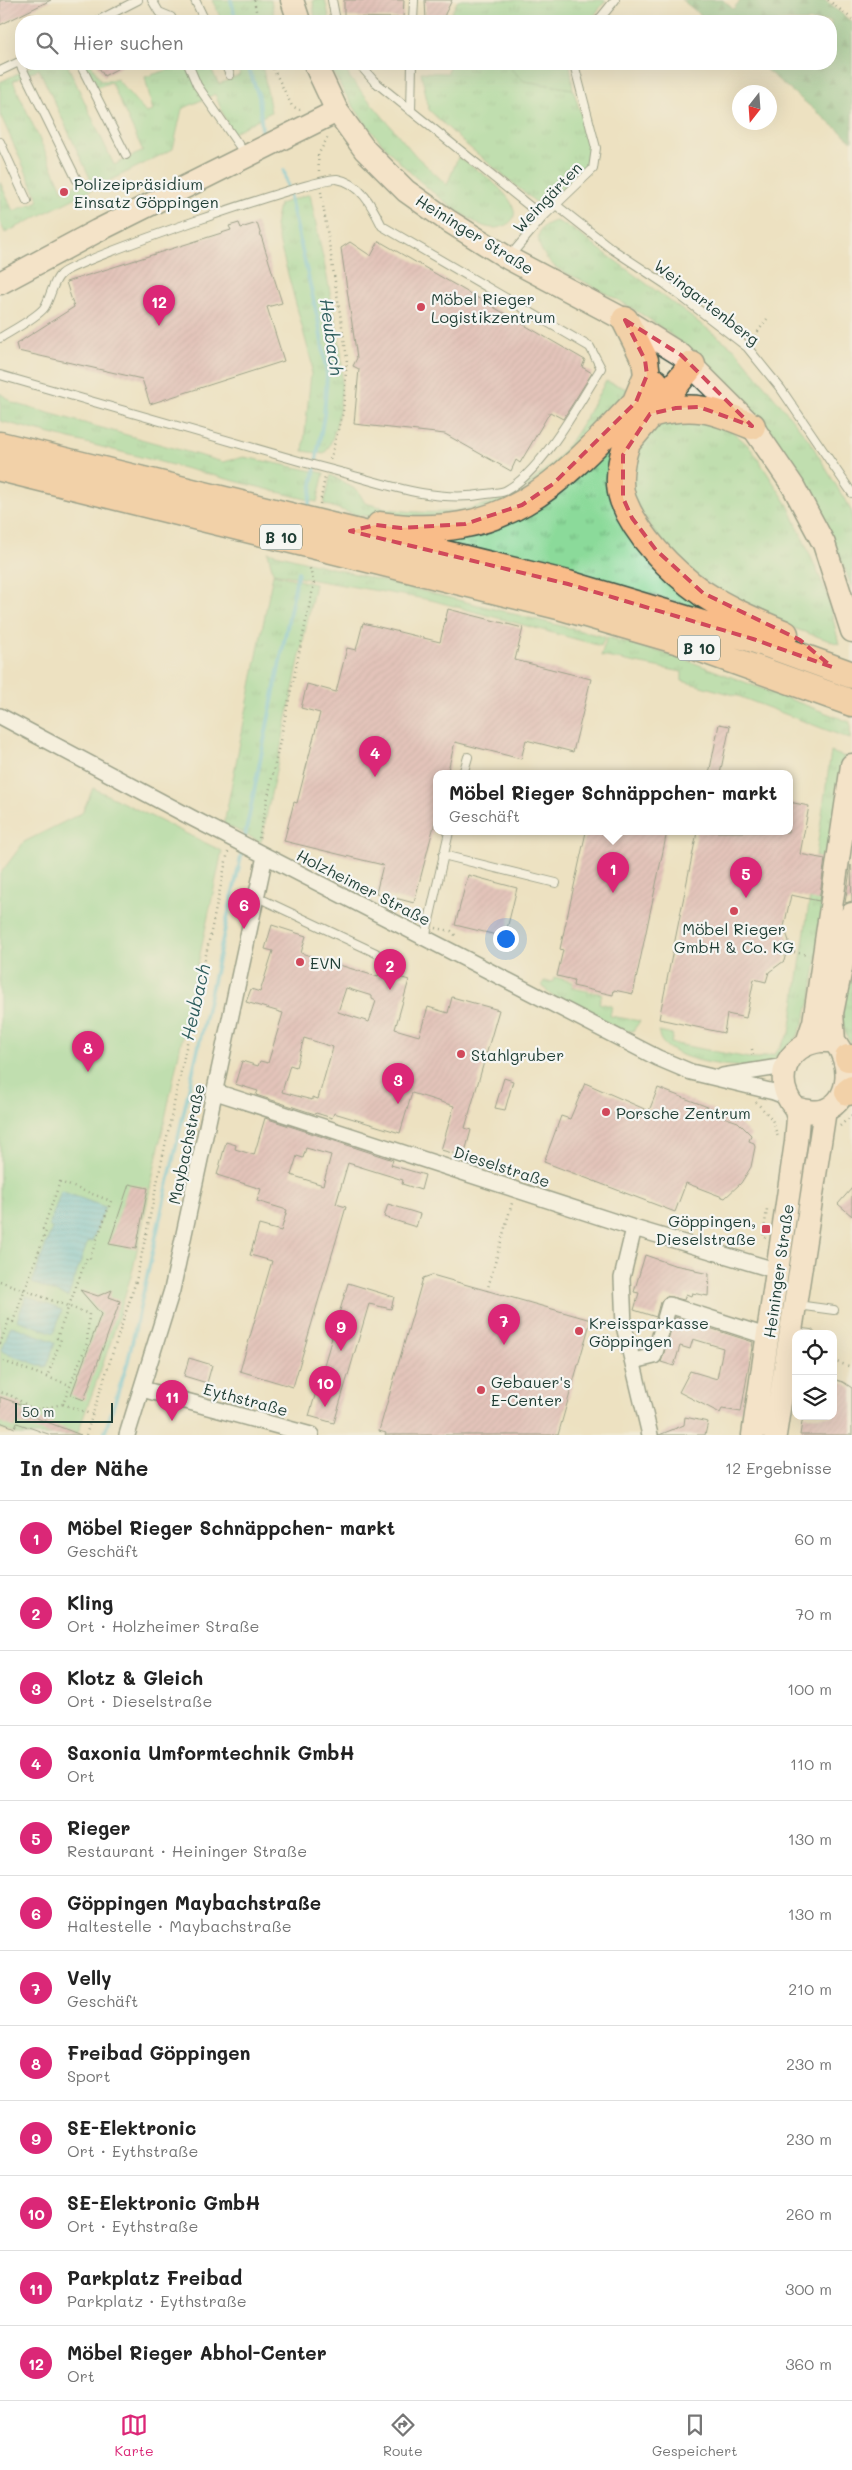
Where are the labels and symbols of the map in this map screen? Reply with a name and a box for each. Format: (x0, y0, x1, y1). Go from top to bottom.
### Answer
north arrow (732, 85, 777, 130)
street label: Weingärten (508, 157, 586, 237)
place label: Polizeipräsidium Einsatz Göppingen (74, 173, 219, 212)
marker: Polizeipräsidium Einsatz Göppingen (58, 186, 70, 198)
street label: Heininger Straße (412, 189, 538, 279)
street label: Weingartenberg (650, 254, 764, 350)
pin: 12 (143, 285, 175, 326)
place label: Möbel Rieger Logistikzentrum (431, 288, 556, 327)
water label: Heubach (315, 297, 349, 377)
marker: Möbel Rieger Logistikzentrum (415, 301, 427, 313)
road number: B 10 (260, 524, 302, 550)
road number: B 10 (678, 636, 720, 660)
pin: 4 (359, 736, 391, 777)
street label: Holzheimer Straße (294, 844, 434, 930)
pin: 1 (597, 852, 629, 893)
pin: 5 (730, 857, 762, 898)
pin: 6 (228, 888, 260, 929)
marker: Möbel Rieger GmbH & Co. KG (728, 905, 740, 917)
place label: Möbel Rieger GmbH & Co. KG (674, 918, 794, 957)
your location (493, 926, 519, 952)
pin: 2 (374, 949, 406, 990)
place label: EVN (310, 952, 341, 973)
marker: EVN (294, 956, 306, 968)
water label: Heubach (175, 962, 215, 1042)
pin: 8 (72, 1031, 104, 1072)
place label: Stahlgruber (471, 1044, 564, 1065)
marker: Stahlgruber (455, 1048, 467, 1060)
pin: 3 (382, 1063, 414, 1104)
street label: Maybachstraße (163, 1082, 209, 1206)
place label: Porsche Zentrum (616, 1102, 751, 1123)
marker: Porsche Zentrum (600, 1106, 612, 1118)
street label: Dieselstraße (451, 1141, 553, 1191)
street label: Heininger Straße (758, 1203, 798, 1339)
place label: Göppingen, Dieselstraße (656, 1210, 756, 1249)
marker: Göppingen, Dieselstraße (760, 1223, 772, 1235)
pin: 7 (488, 1304, 520, 1345)
pin: 9 (325, 1310, 357, 1351)
place label: Kreissparkasse Göppingen (589, 1312, 709, 1351)
marker: Kreissparkasse Göppingen (573, 1325, 585, 1337)
pin: 10 (309, 1366, 341, 1407)
place label: Gebauer's E-Center (491, 1371, 571, 1410)
street label: Eythstraße (202, 1378, 290, 1420)
pin: 11 (156, 1380, 188, 1421)
marker: Gebauer's E-Center (475, 1384, 487, 1396)
scale bar (15, 1400, 112, 1423)

